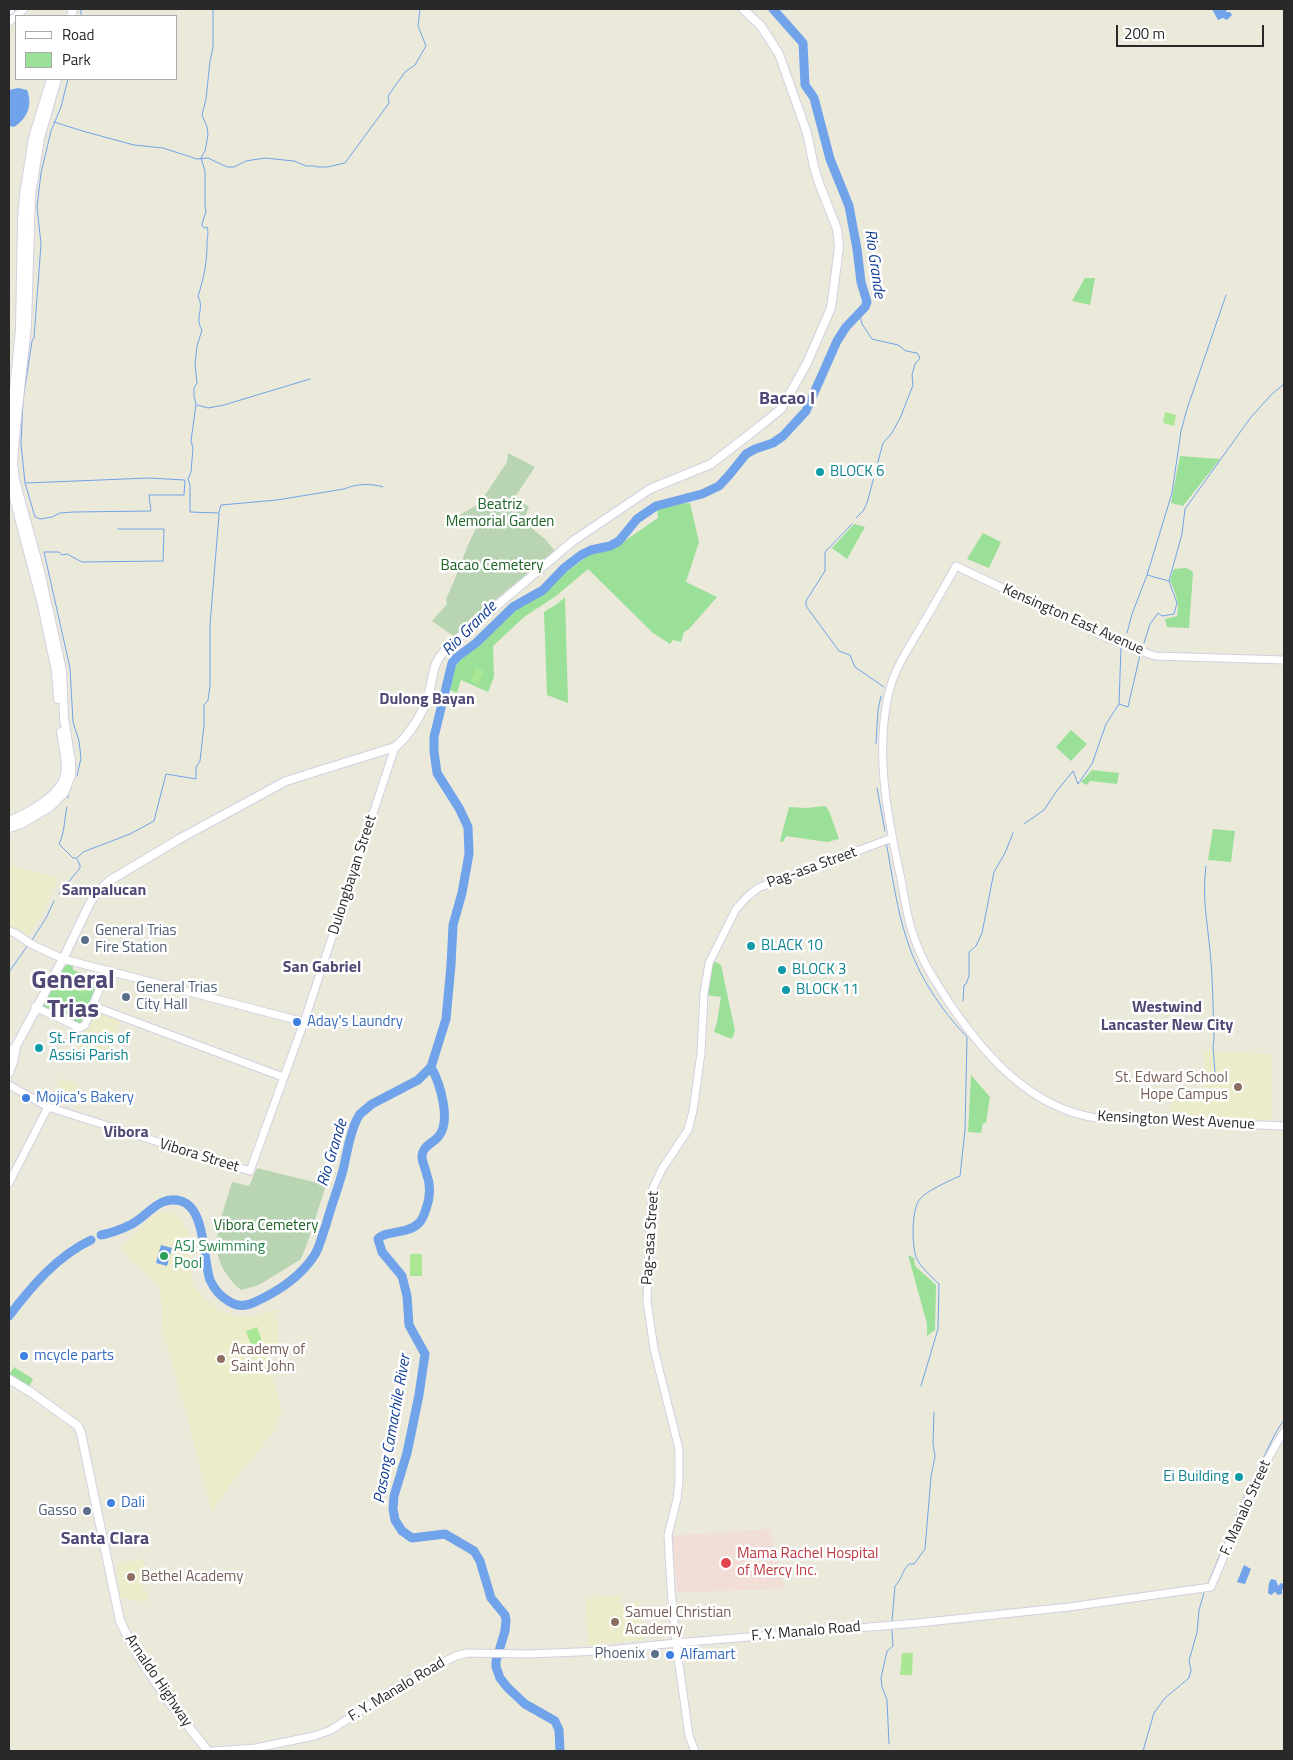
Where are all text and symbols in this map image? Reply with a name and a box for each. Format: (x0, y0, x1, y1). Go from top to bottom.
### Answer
legend (15, 15, 178, 80)
scale bar (1118, 15, 1266, 47)
text: 200 m (1124, 22, 1165, 45)
text: Road (62, 23, 94, 46)
text: Park (62, 48, 91, 71)
water label: Rio Grande (860, 228, 888, 300)
district label: Bacao I (759, 389, 815, 411)
place label: BLOCK 6 (830, 463, 884, 481)
marker: BLOCK 6 (814, 466, 826, 478)
park label: Beatriz Memorial Garden (446, 496, 554, 531)
park label: Bacao Cemetery (441, 557, 543, 575)
street label: Kensington East Avenue (1000, 581, 1146, 659)
water label: Rio Grande (439, 598, 501, 660)
district label: Dulong Bayan (379, 690, 475, 710)
street label: Dulongbayan Street (325, 813, 381, 937)
street label: Pag-asa Street (765, 843, 859, 893)
district label: Sampalucan (62, 881, 146, 901)
place label: General Trias Fire Station (95, 922, 176, 957)
marker: General Trias Fire Station (79, 934, 91, 946)
place label: BLACK 10 (761, 937, 823, 955)
marker: BLACK 10 (745, 940, 757, 952)
district label: San Gabriel (283, 958, 361, 978)
place label: BLOCK 3 (792, 961, 846, 979)
marker: BLOCK 3 (776, 964, 788, 976)
district label: General Trias (31, 967, 115, 1026)
place label: General Trias City Hall (136, 979, 217, 1014)
place label: BLOCK 11 (796, 981, 859, 999)
marker: BLOCK 11 (780, 984, 792, 996)
marker: General Trias City Hall (120, 991, 132, 1003)
district label: Westwind Lancaster New City (1101, 998, 1233, 1036)
place label: Aday's Laundry (307, 1013, 403, 1031)
marker: Aday's Laundry (291, 1016, 303, 1028)
place label: St. Francis of Assisi Parish (49, 1030, 130, 1065)
marker: St. Francis of Assisi Parish (33, 1042, 45, 1054)
place label: St. Edward School Hope Campus (1115, 1069, 1228, 1104)
marker: St. Edward School Hope Campus (1232, 1081, 1244, 1093)
place label: Mojica's Bakery (36, 1089, 134, 1107)
marker: Mojica's Bakery (20, 1092, 32, 1104)
street label: Kensington West Avenue (1097, 1108, 1255, 1134)
water label: Rio Grande (314, 1117, 352, 1189)
district label: Vibora (103, 1123, 149, 1143)
street label: Vibora Street (157, 1135, 241, 1177)
street label: Pag-asa Street (639, 1190, 663, 1286)
park label: Vibora Cemetery (214, 1217, 318, 1235)
place label: ASJ Swimming Pool (174, 1238, 265, 1273)
marker: ASJ Swimming Pool (158, 1250, 170, 1262)
place label: Academy of Saint John (231, 1341, 305, 1376)
place label: mcycle parts (34, 1347, 114, 1365)
marker: mcycle parts (18, 1350, 30, 1362)
marker: Academy of Saint John (215, 1353, 227, 1365)
water label: Pasong Camachile River (370, 1353, 416, 1505)
street label: F. Manalo Street (1217, 1458, 1275, 1558)
place label: Ei Building (1163, 1468, 1229, 1486)
marker: Ei Building (1233, 1471, 1245, 1483)
place label: Dali (121, 1494, 145, 1512)
marker: Dali (105, 1497, 117, 1509)
place label: Gasso (38, 1502, 77, 1520)
marker: Gasso (81, 1505, 93, 1517)
district label: Santa Clara (61, 1529, 149, 1551)
place label: Mama Rachel Hospital of Mercy Inc. (737, 1545, 879, 1580)
marker: Mama Rachel Hospital of Mercy Inc. (719, 1556, 733, 1570)
place label: Bethel Academy (141, 1568, 244, 1586)
marker: Bethel Academy (125, 1571, 137, 1583)
place label: Samuel Christian Academy (625, 1604, 731, 1639)
marker: Samuel Christian Academy (609, 1616, 621, 1628)
street label: F. Y. Manalo Road (751, 1618, 861, 1646)
street label: Arnaldo Highway (120, 1631, 196, 1731)
place label: Phoenix (594, 1645, 645, 1663)
place label: Alfamart (680, 1646, 735, 1664)
marker: Phoenix (649, 1648, 661, 1660)
marker: Alfamart (664, 1649, 676, 1661)
street label: F. Y. Manalo Road (345, 1654, 449, 1726)

